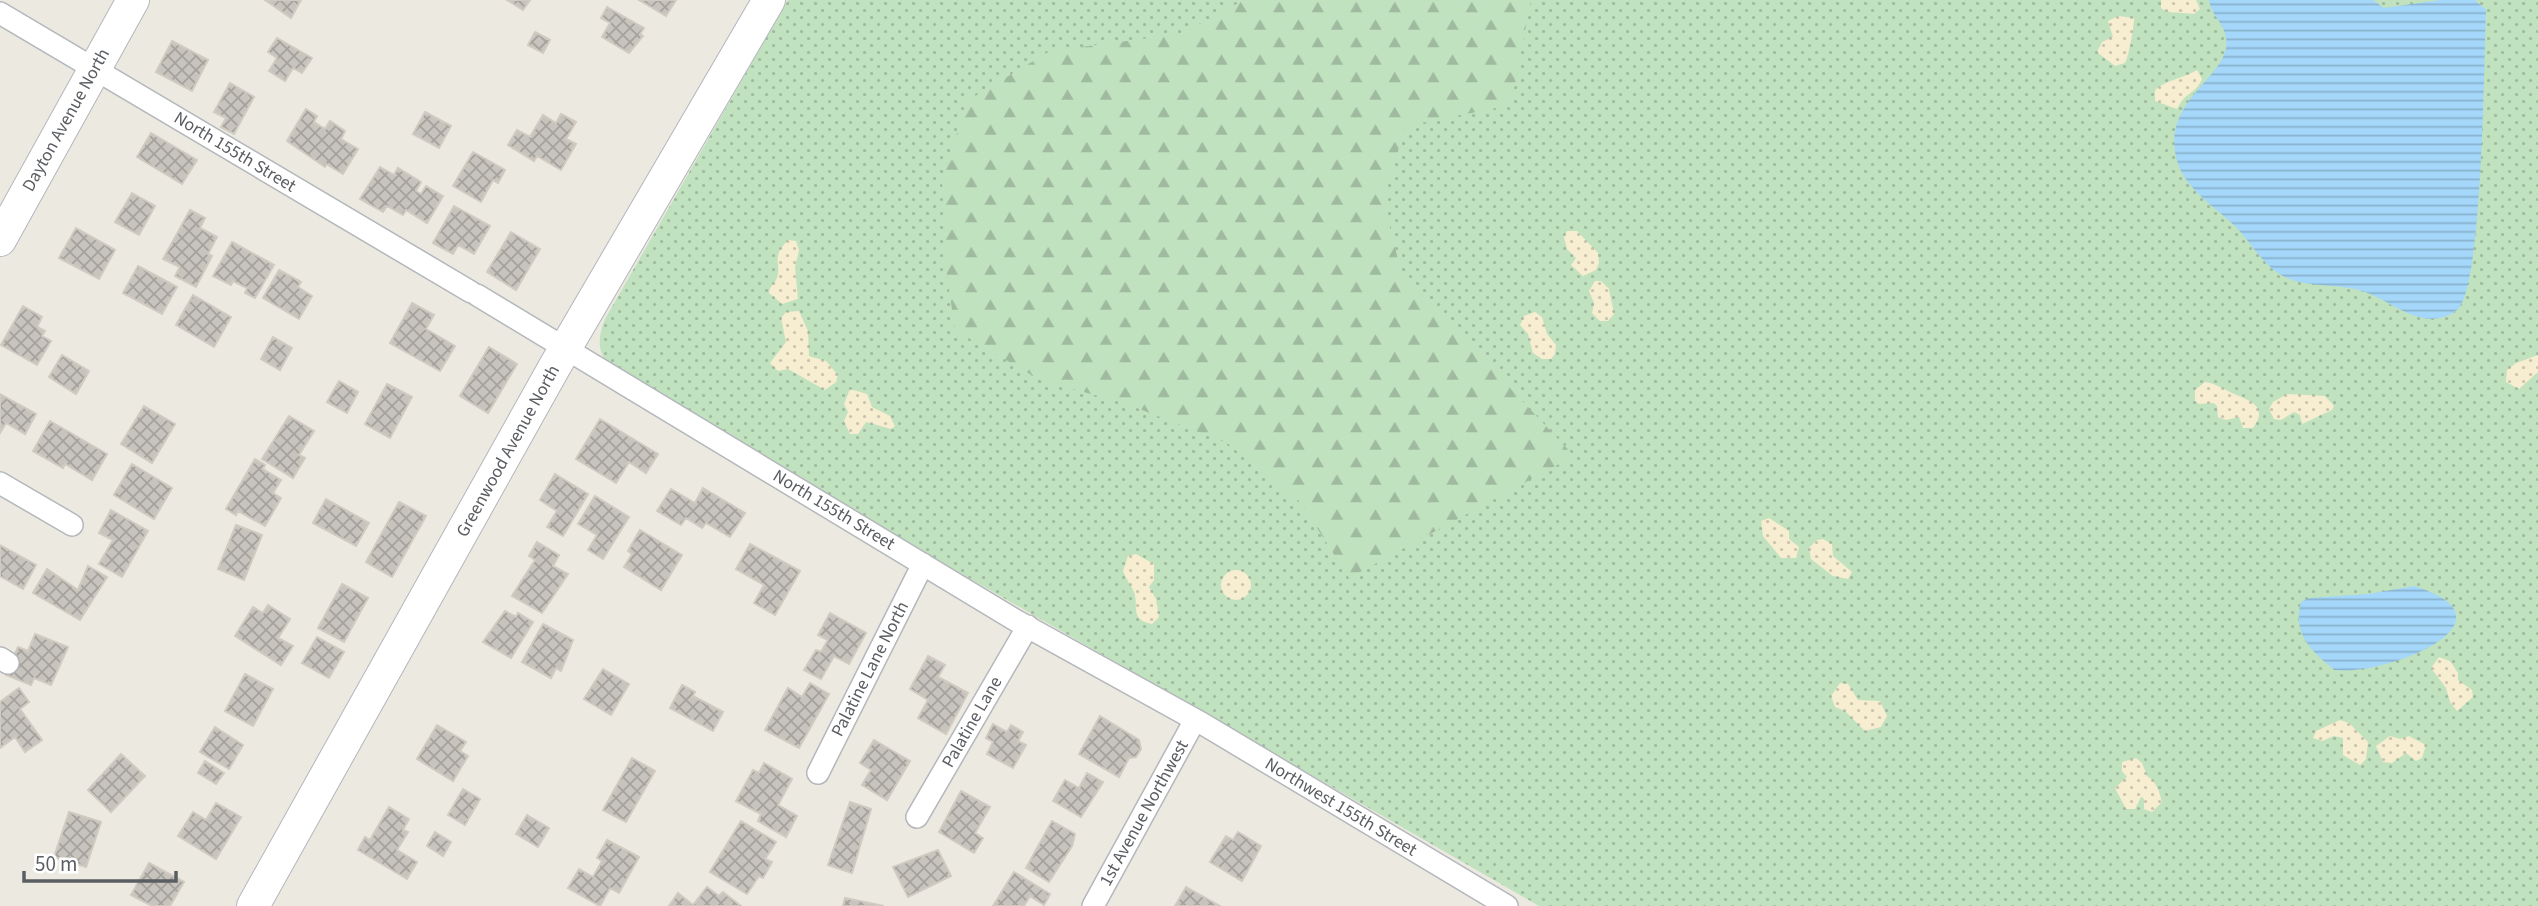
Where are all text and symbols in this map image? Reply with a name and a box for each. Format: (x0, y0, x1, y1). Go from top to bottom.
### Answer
street label: Dayton Avenue North (16, 44, 116, 196)
street label: North 155th Street (169, 106, 301, 198)
street label: Greenwood Avenue North (450, 360, 566, 542)
street label: North 155th Street (768, 464, 900, 556)
street label: Palatine Lane North (825, 597, 915, 741)
street label: Palatine Lane (936, 672, 1008, 772)
street label: 1st Avenue Northwest (1093, 735, 1195, 891)
street label: Northwest 155th Street (1260, 752, 1422, 862)
scale bar (24, 839, 177, 883)
text: 50 m (35, 849, 77, 879)

